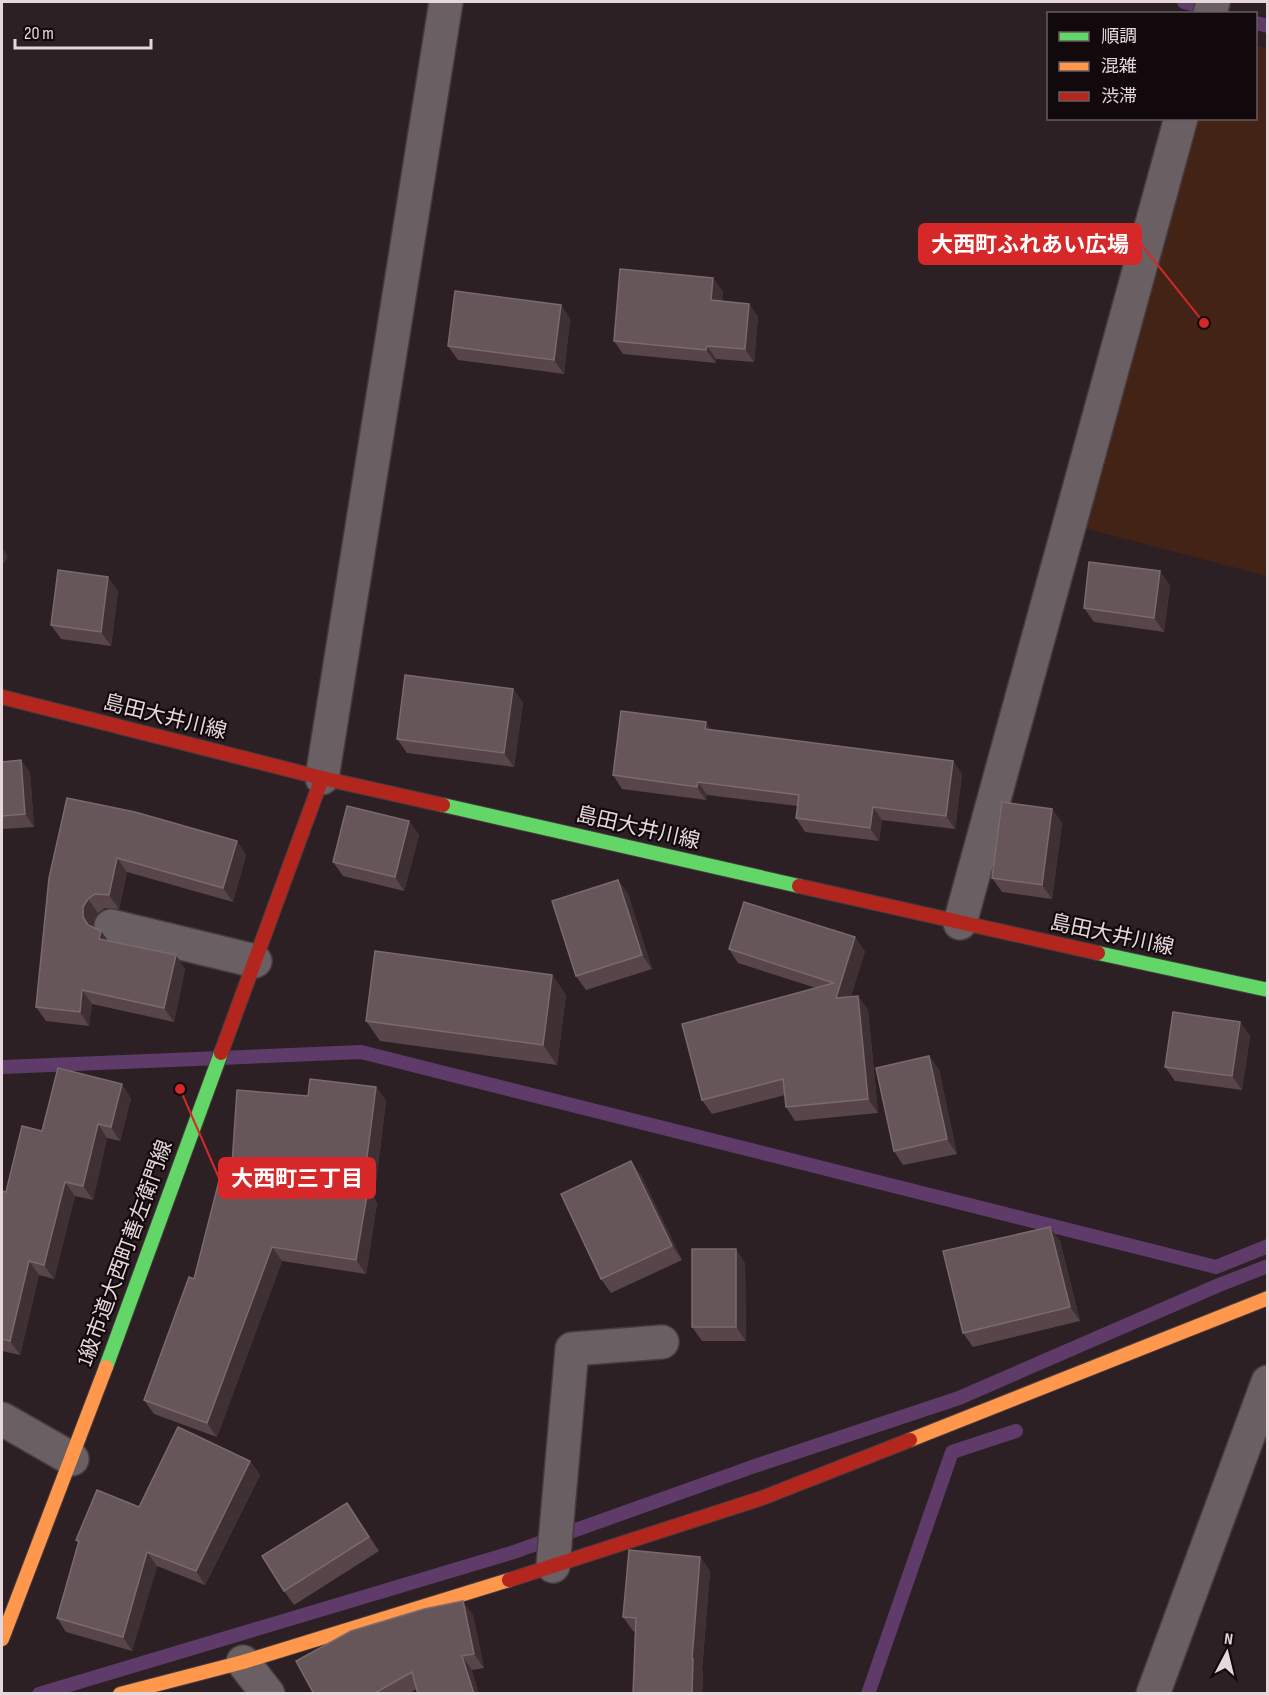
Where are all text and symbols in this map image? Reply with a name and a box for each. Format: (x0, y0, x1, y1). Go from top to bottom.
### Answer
scale bar (15, 12, 152, 50)
legend (1047, 12, 1257, 120)
text: 20 m (24, 23, 54, 44)
text: 順調 (1101, 26, 1137, 47)
text: 混雑 (1101, 56, 1137, 77)
text: 渋滞 (1101, 86, 1137, 107)
callout: 大西町ふれあい広場 (919, 224, 1141, 264)
text: 大西町ふれあい広場 (931, 232, 1129, 259)
street label: 島田大井川線 (101, 690, 229, 744)
street label: 島田大井川線 (574, 802, 702, 854)
street label: 島田大井川線 (1048, 910, 1176, 960)
street label: 1級市道大西町善左衛門線 (72, 1137, 178, 1369)
callout: 大西町三丁目 (219, 1158, 375, 1198)
text: 大西町三丁目 (231, 1166, 363, 1193)
north arrow (1197, 1623, 1257, 1683)
text: N (1223, 1630, 1234, 1650)

